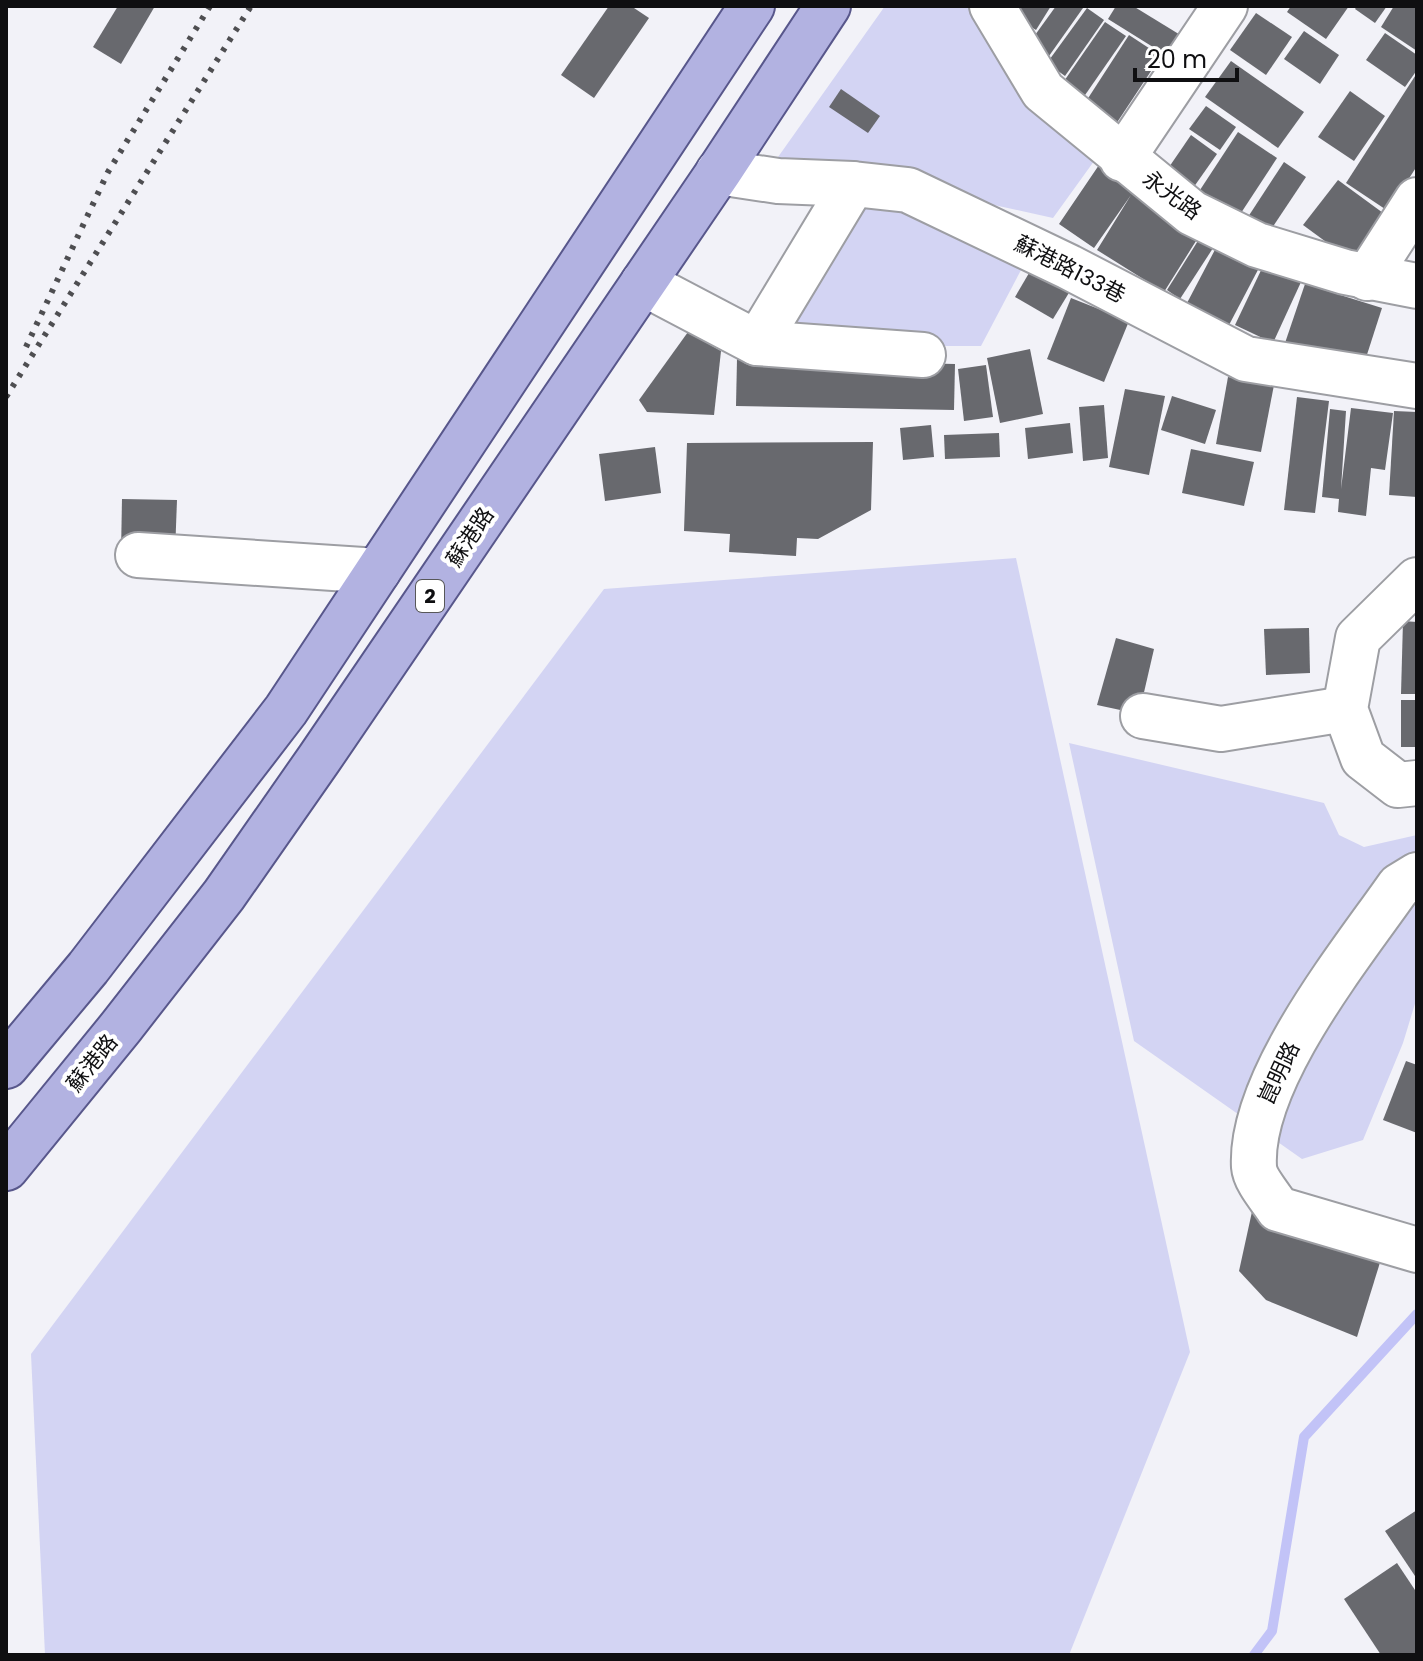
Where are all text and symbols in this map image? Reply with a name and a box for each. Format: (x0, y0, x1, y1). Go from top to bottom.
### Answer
scale bar (1135, 32, 1237, 82)
text: 20 m (1147, 43, 1207, 76)
street label: 永光路 (1136, 163, 1208, 227)
street label: 蘇港路133巷 (1009, 228, 1131, 310)
street label: 蘇港路 (439, 501, 501, 573)
road number: 2 (416, 580, 444, 612)
street label: 蘇港路 (59, 1028, 125, 1098)
street label: 崑明路 (1251, 1037, 1307, 1109)

